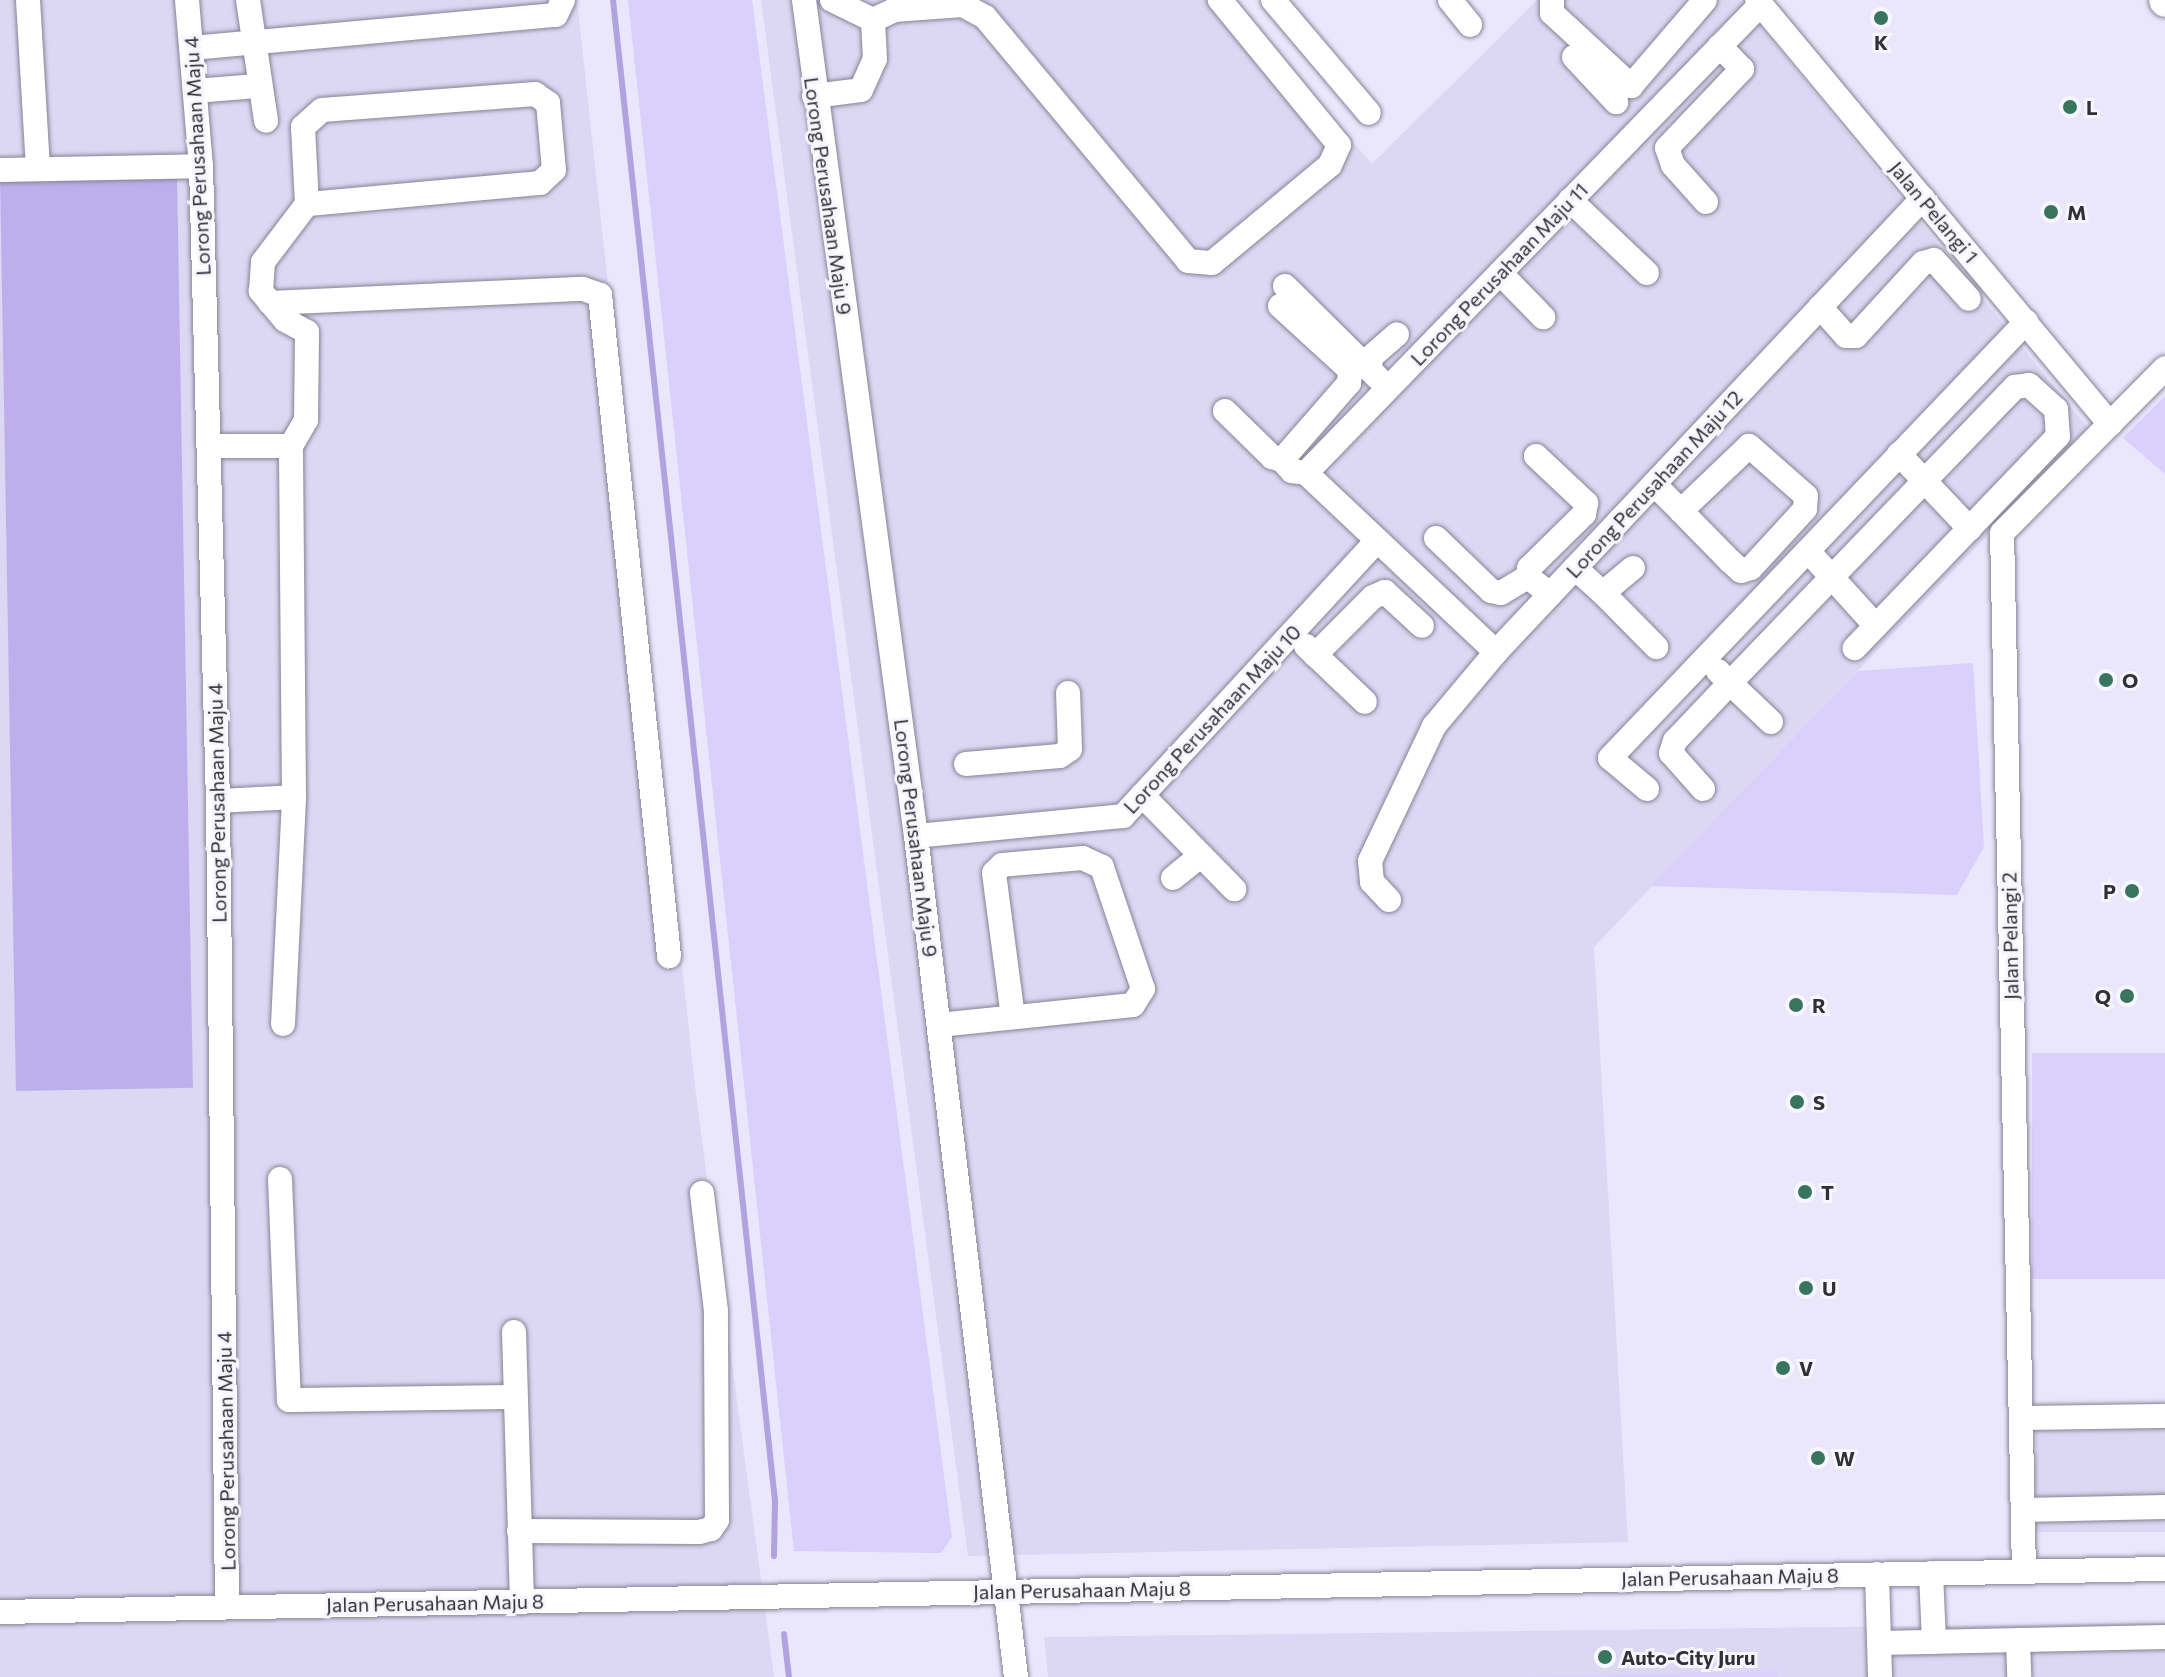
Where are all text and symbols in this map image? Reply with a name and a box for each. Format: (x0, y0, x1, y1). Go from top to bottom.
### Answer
marker: K (1872, 9, 1890, 27)
place label: K (1874, 30, 1888, 54)
street label: Lorong Perusahaan Maju 4 (179, 36, 215, 276)
street label: Lorong Perusahaan Maju 9 (799, 76, 857, 316)
place label: L (2086, 95, 2098, 119)
marker: L (2061, 98, 2079, 116)
street label: Jalan Pelangi 1 (1885, 156, 1983, 268)
street label: Lorong Perusahaan Maju 11 (1405, 178, 1593, 370)
place label: M (2067, 200, 2086, 224)
marker: M (2042, 203, 2060, 221)
street label: Lorong Perusahaan Maju 12 (1561, 385, 1747, 583)
street label: Lorong Perusahaan Maju 10 (1118, 620, 1306, 818)
place label: O (2122, 668, 2138, 692)
marker: O (2097, 671, 2115, 689)
street label: Lorong Perusahaan Maju 4 (203, 683, 231, 923)
street label: Lorong Perusahaan Maju 9 (889, 717, 943, 959)
street label: Jalan Pelangi 2 (1997, 872, 2023, 1000)
place label: P (2103, 879, 2116, 903)
marker: P (2123, 882, 2141, 900)
place label: Q (2095, 984, 2111, 1008)
marker: Q (2118, 987, 2136, 1005)
place label: R (1812, 993, 1826, 1017)
marker: R (1787, 996, 1805, 1014)
place label: S (1813, 1090, 1825, 1114)
marker: S (1788, 1093, 1806, 1111)
place label: T (1821, 1180, 1834, 1204)
marker: T (1796, 1183, 1814, 1201)
place label: U (1822, 1276, 1837, 1300)
marker: U (1797, 1279, 1815, 1297)
street label: Lorong Perusahaan Maju 4 (212, 1331, 240, 1571)
place label: V (1799, 1356, 1813, 1380)
marker: V (1774, 1359, 1792, 1377)
place label: W (1834, 1446, 1855, 1470)
marker: W (1809, 1449, 1827, 1467)
street label: Jalan Perusahaan Maju 8 (1621, 1563, 1839, 1591)
street label: Jalan Perusahaan Maju 8 (973, 1576, 1191, 1604)
street label: Jalan Perusahaan Maju 8 (326, 1589, 544, 1617)
place label: Auto-City Juru (1621, 1645, 1755, 1669)
marker: Auto-City Juru (1596, 1648, 1614, 1666)

